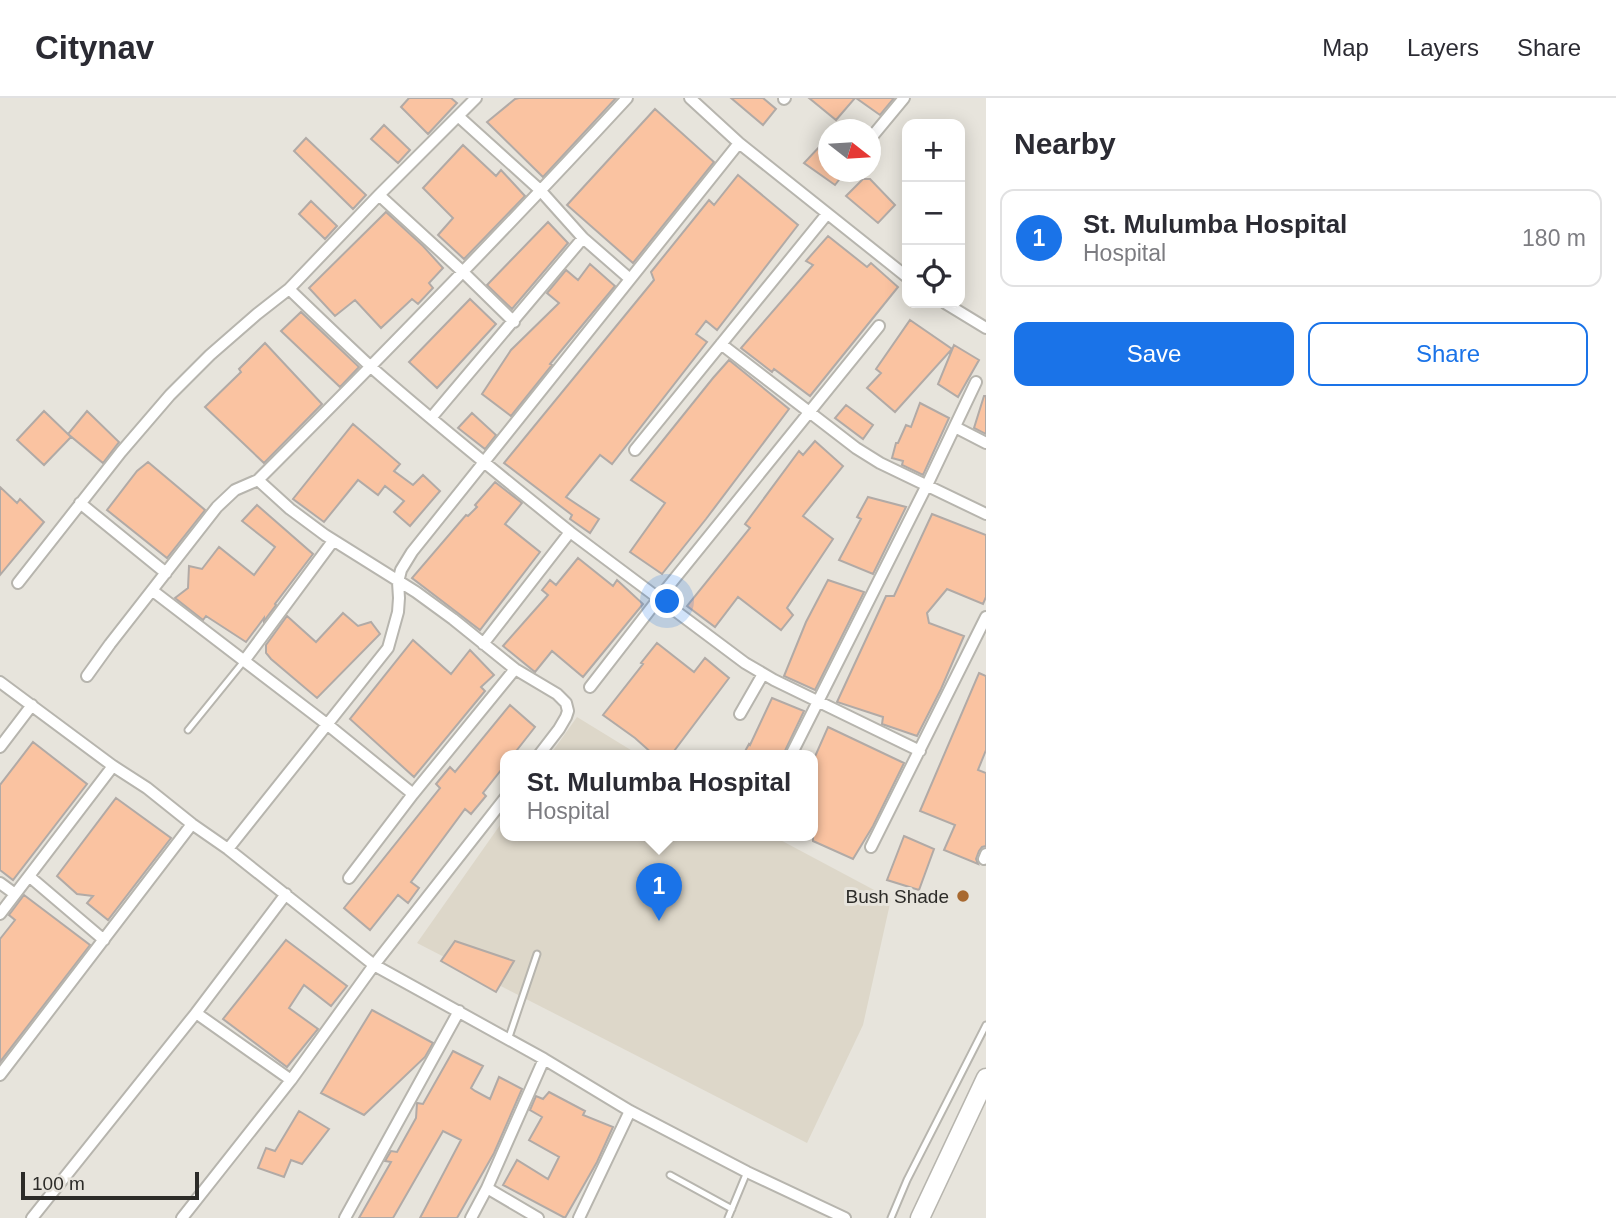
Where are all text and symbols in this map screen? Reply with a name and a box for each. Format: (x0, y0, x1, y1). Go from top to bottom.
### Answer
text: Citynav (35, 29, 154, 66)
text: Map (1322, 34, 1369, 61)
text: Layers (1407, 34, 1479, 61)
text: Share (1517, 34, 1581, 61)
north arrow (818, 119, 881, 182)
map controls (902, 119, 965, 308)
button: + (902, 119, 965, 182)
text: Nearby (1014, 127, 1116, 160)
button: − (902, 182, 965, 245)
text: St. Mulumba Hospital (1083, 209, 1347, 239)
text: 1 (1033, 225, 1045, 251)
text: 180 m (1522, 225, 1586, 251)
text: Hospital (1083, 240, 1166, 266)
button: locate (902, 245, 965, 308)
button: Save (1014, 322, 1294, 386)
button: Share (1308, 322, 1588, 386)
your location (650, 584, 684, 618)
popup (500, 750, 818, 841)
text: St. Mulumba Hospital (527, 767, 791, 797)
text: Hospital (527, 798, 610, 824)
pin: 1 (636, 863, 682, 921)
place label: Bush Shade (845, 886, 949, 907)
marker: Bush Shade (955, 888, 971, 904)
scale bar (21, 1169, 200, 1201)
text: 100 m (32, 1173, 85, 1194)

